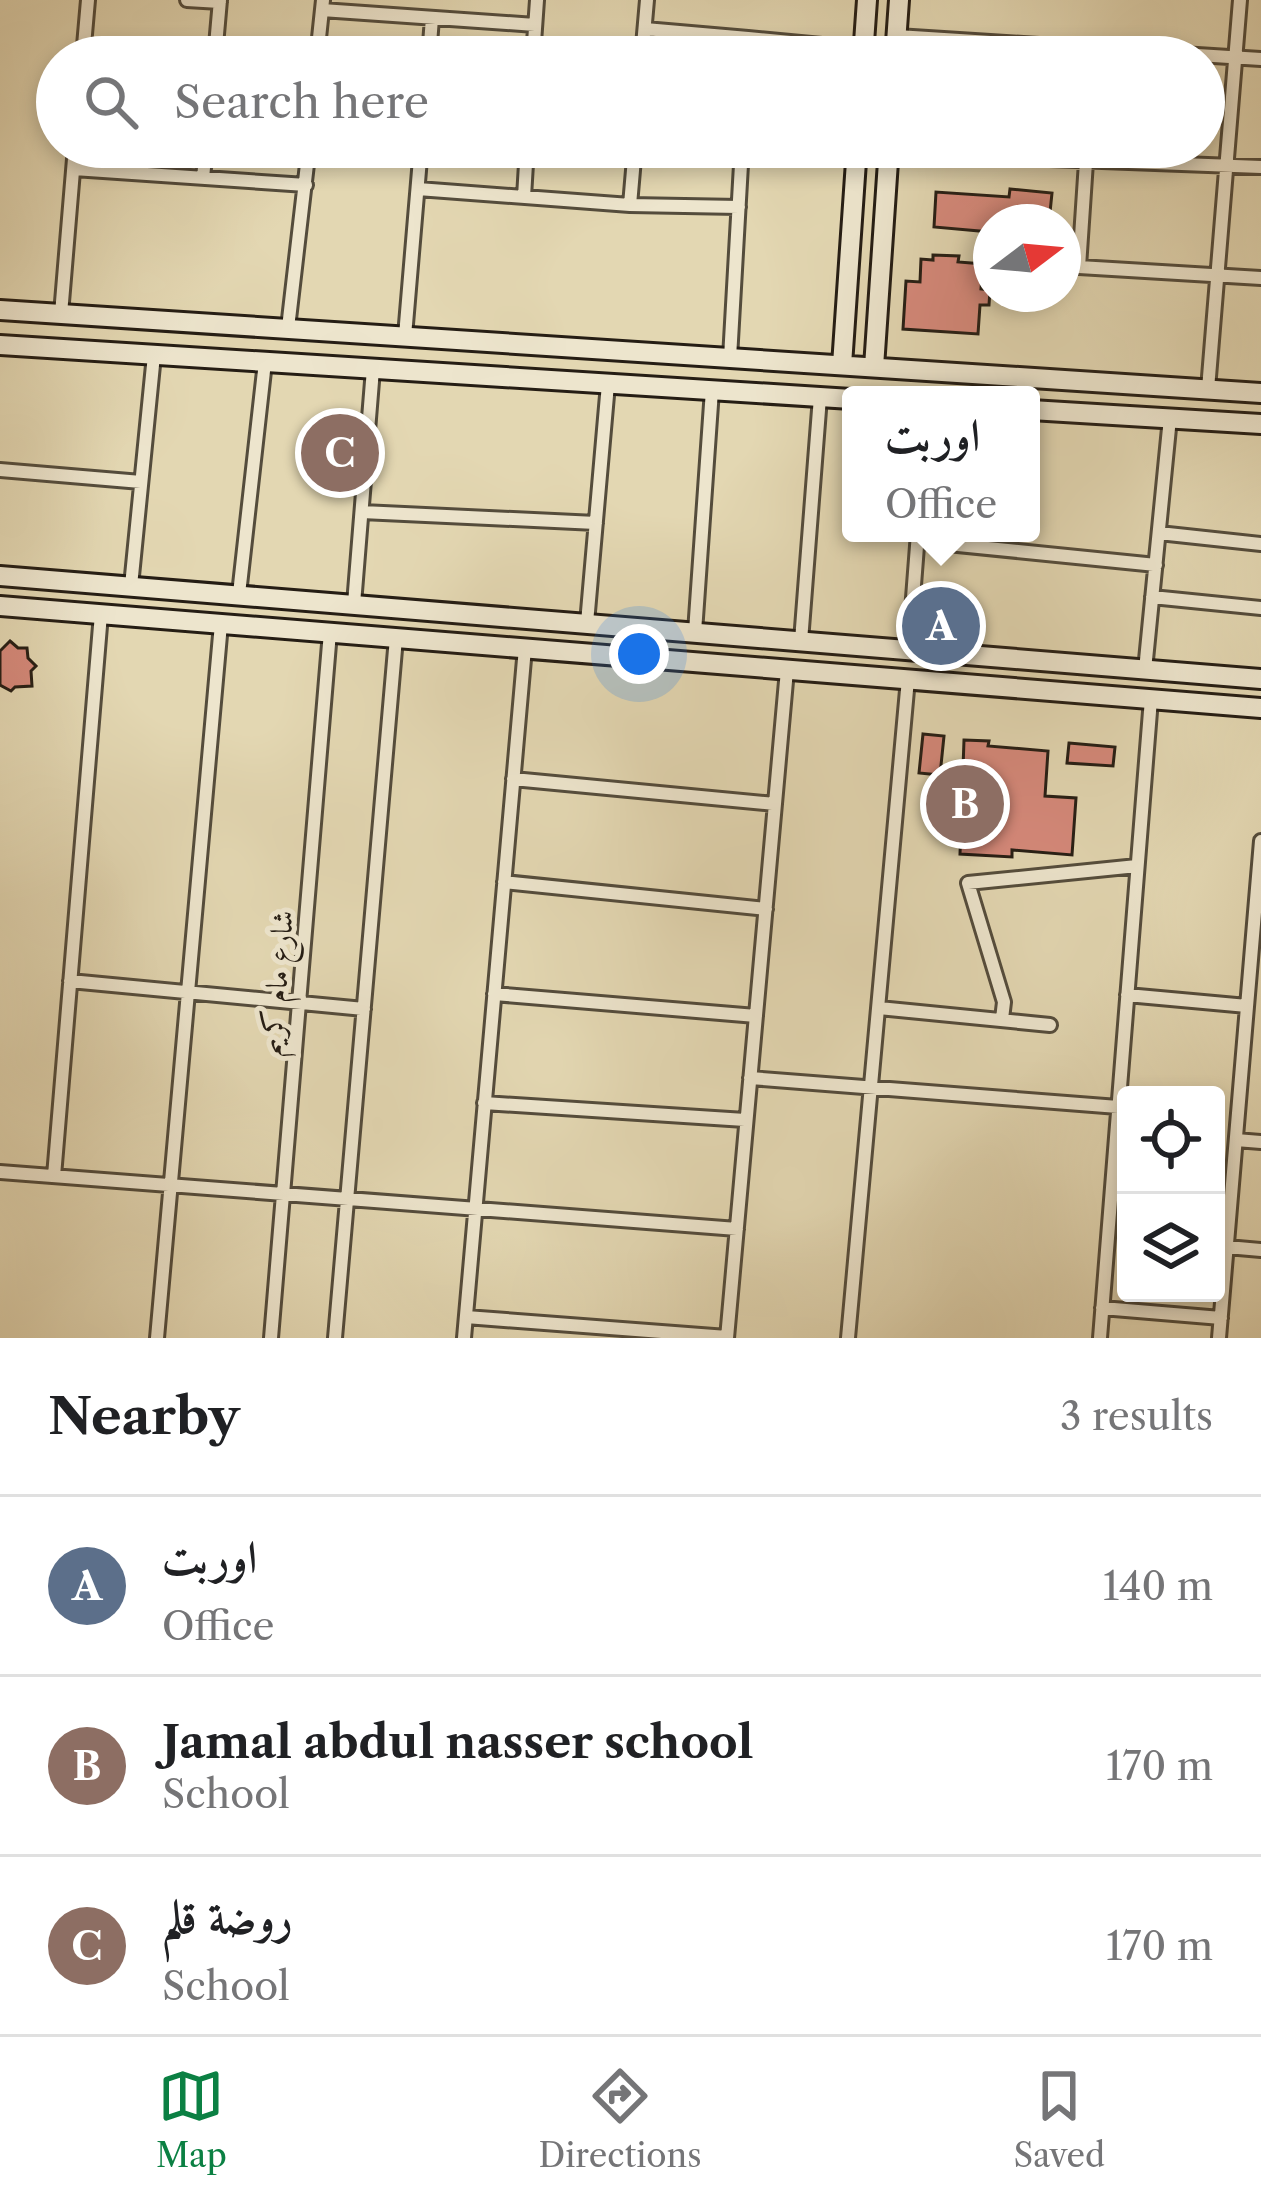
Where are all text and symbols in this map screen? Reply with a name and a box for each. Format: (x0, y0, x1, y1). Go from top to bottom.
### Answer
search box (36, 36, 1225, 168)
icon: search (78, 69, 144, 135)
text: Search here (174, 74, 429, 130)
north arrow (973, 204, 1081, 312)
popup (842, 386, 1040, 542)
text: اوربت (885, 407, 980, 463)
pin: C (301, 408, 379, 498)
text: Office (885, 480, 997, 528)
pin: A (902, 581, 980, 671)
your location (609, 624, 669, 684)
pin: B (926, 759, 1004, 849)
street label: شارع مام كريم (252, 909, 309, 1058)
map controls (1117, 1086, 1225, 1302)
button: locate (1117, 1086, 1225, 1194)
button: layers (1117, 1194, 1225, 1302)
text: Nearby (48, 1385, 240, 1447)
text: 3 results (1060, 1392, 1213, 1440)
text: اوربت (162, 1529, 257, 1585)
text: A (72, 1562, 102, 1610)
text: 140 m (1103, 1562, 1213, 1610)
text: Office (162, 1602, 274, 1650)
text: Jamal abdul nasser school (162, 1714, 753, 1770)
text: B (73, 1742, 102, 1790)
text: 170 m (1106, 1742, 1213, 1790)
text: School (162, 1770, 290, 1818)
text: روضة قلم (162, 1889, 293, 1945)
text: C (71, 1922, 103, 1970)
text: 170 m (1106, 1922, 1213, 1970)
text: School (162, 1962, 290, 2010)
tab: Map (156, 2063, 227, 2176)
tab: Directions (539, 2063, 702, 2176)
tab: Saved (1013, 2063, 1105, 2176)

